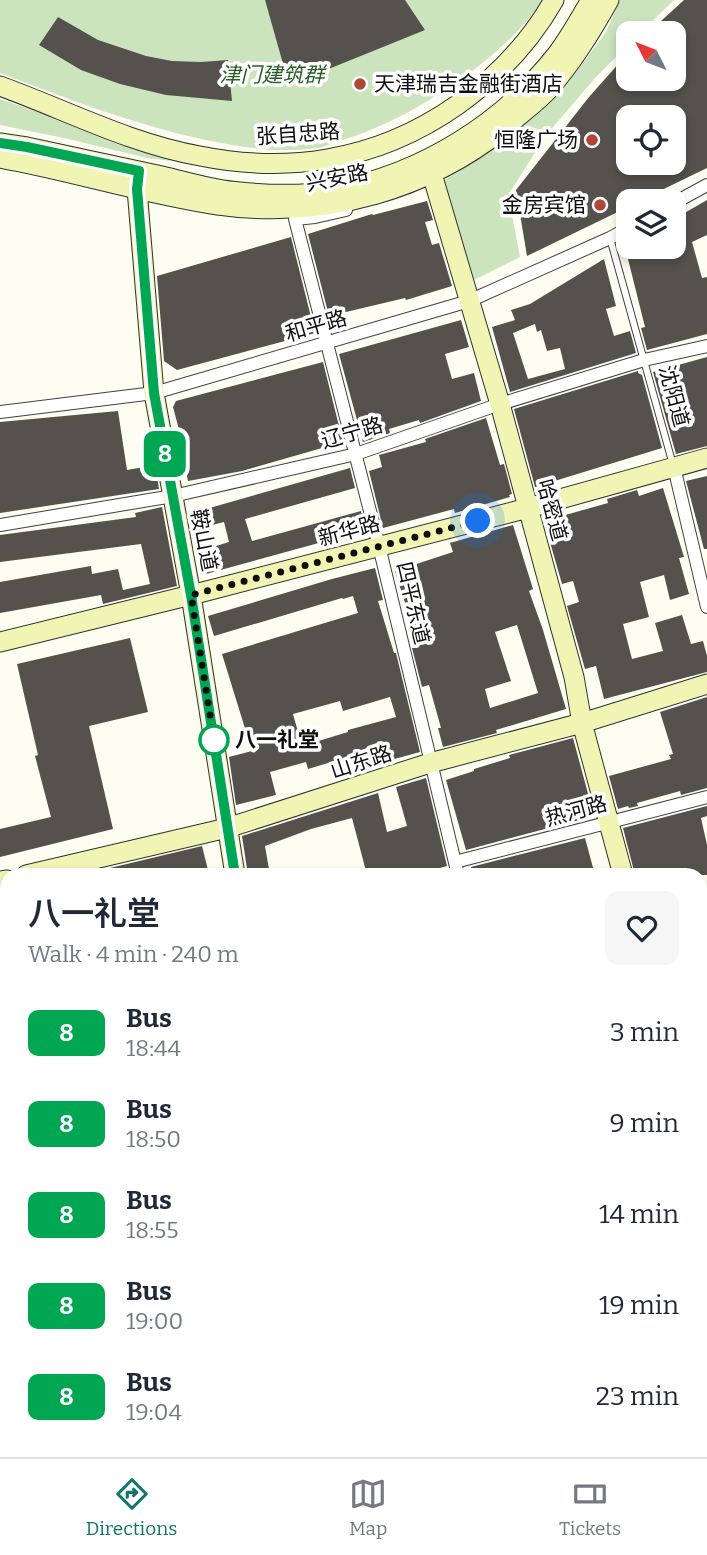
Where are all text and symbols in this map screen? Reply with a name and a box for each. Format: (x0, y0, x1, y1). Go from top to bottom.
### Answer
north arrow (616, 21, 686, 91)
map controls (616, 21, 686, 259)
park label: 津门建筑群 (220, 62, 327, 88)
place label: 天津瑞吉金融街酒店 (374, 71, 563, 97)
marker: 天津瑞吉金融街酒店 (352, 76, 368, 92)
button: locate (616, 105, 686, 175)
street label: 张自忠路 (255, 118, 341, 150)
place label: 恒隆广场 (494, 127, 578, 153)
marker: 恒隆广场 (584, 132, 600, 148)
street label: 兴安路 (304, 159, 370, 197)
button: layers (616, 189, 686, 259)
place label: 金房宾馆 (502, 192, 586, 218)
marker: 金房宾馆 (592, 197, 608, 213)
street label: 和平路 (282, 305, 350, 347)
street label: 沈阳道 (653, 362, 695, 430)
street label: 辽宁路 (318, 412, 386, 454)
line badge: 8 (142, 431, 188, 477)
text: 8 (158, 440, 172, 468)
street label: 哈密道 (531, 476, 573, 544)
your location (460, 503, 495, 538)
street label: 鞍山道 (185, 507, 223, 573)
street label: 新华路 (315, 510, 383, 552)
street label: 四平东道 (391, 559, 435, 647)
marker: 八一礼堂 (199, 725, 229, 755)
place label: 八一礼堂 (235, 727, 319, 753)
street label: 山东路 (327, 740, 395, 784)
street label: 热河路 (542, 790, 610, 832)
button: heart (605, 891, 679, 965)
text: 八一礼堂 (28, 894, 160, 934)
text: Walk · 4 min · 240 m (28, 940, 239, 968)
text: Bus (126, 1003, 172, 1034)
text: 3 min (610, 1017, 679, 1048)
text: 8 (59, 1019, 74, 1047)
text: 18:44 (126, 1034, 181, 1062)
text: Bus (126, 1094, 172, 1125)
text: 9 min (610, 1108, 679, 1139)
text: 8 (59, 1110, 74, 1138)
text: 18:50 (126, 1125, 181, 1153)
text: Bus (126, 1185, 172, 1216)
text: 14 min (599, 1199, 679, 1230)
text: 8 (59, 1201, 74, 1229)
text: 18:55 (126, 1216, 179, 1244)
text: Bus (126, 1276, 172, 1307)
text: 19 min (599, 1290, 679, 1321)
text: 8 (59, 1292, 74, 1320)
text: 19:00 (126, 1307, 183, 1335)
text: Bus (126, 1367, 172, 1398)
text: 23 min (596, 1381, 679, 1412)
text: 8 (59, 1383, 74, 1411)
text: 19:04 (126, 1398, 182, 1426)
tab: Directions (86, 1475, 177, 1540)
tab: Map (349, 1475, 387, 1540)
tab: Tickets (559, 1475, 621, 1540)

